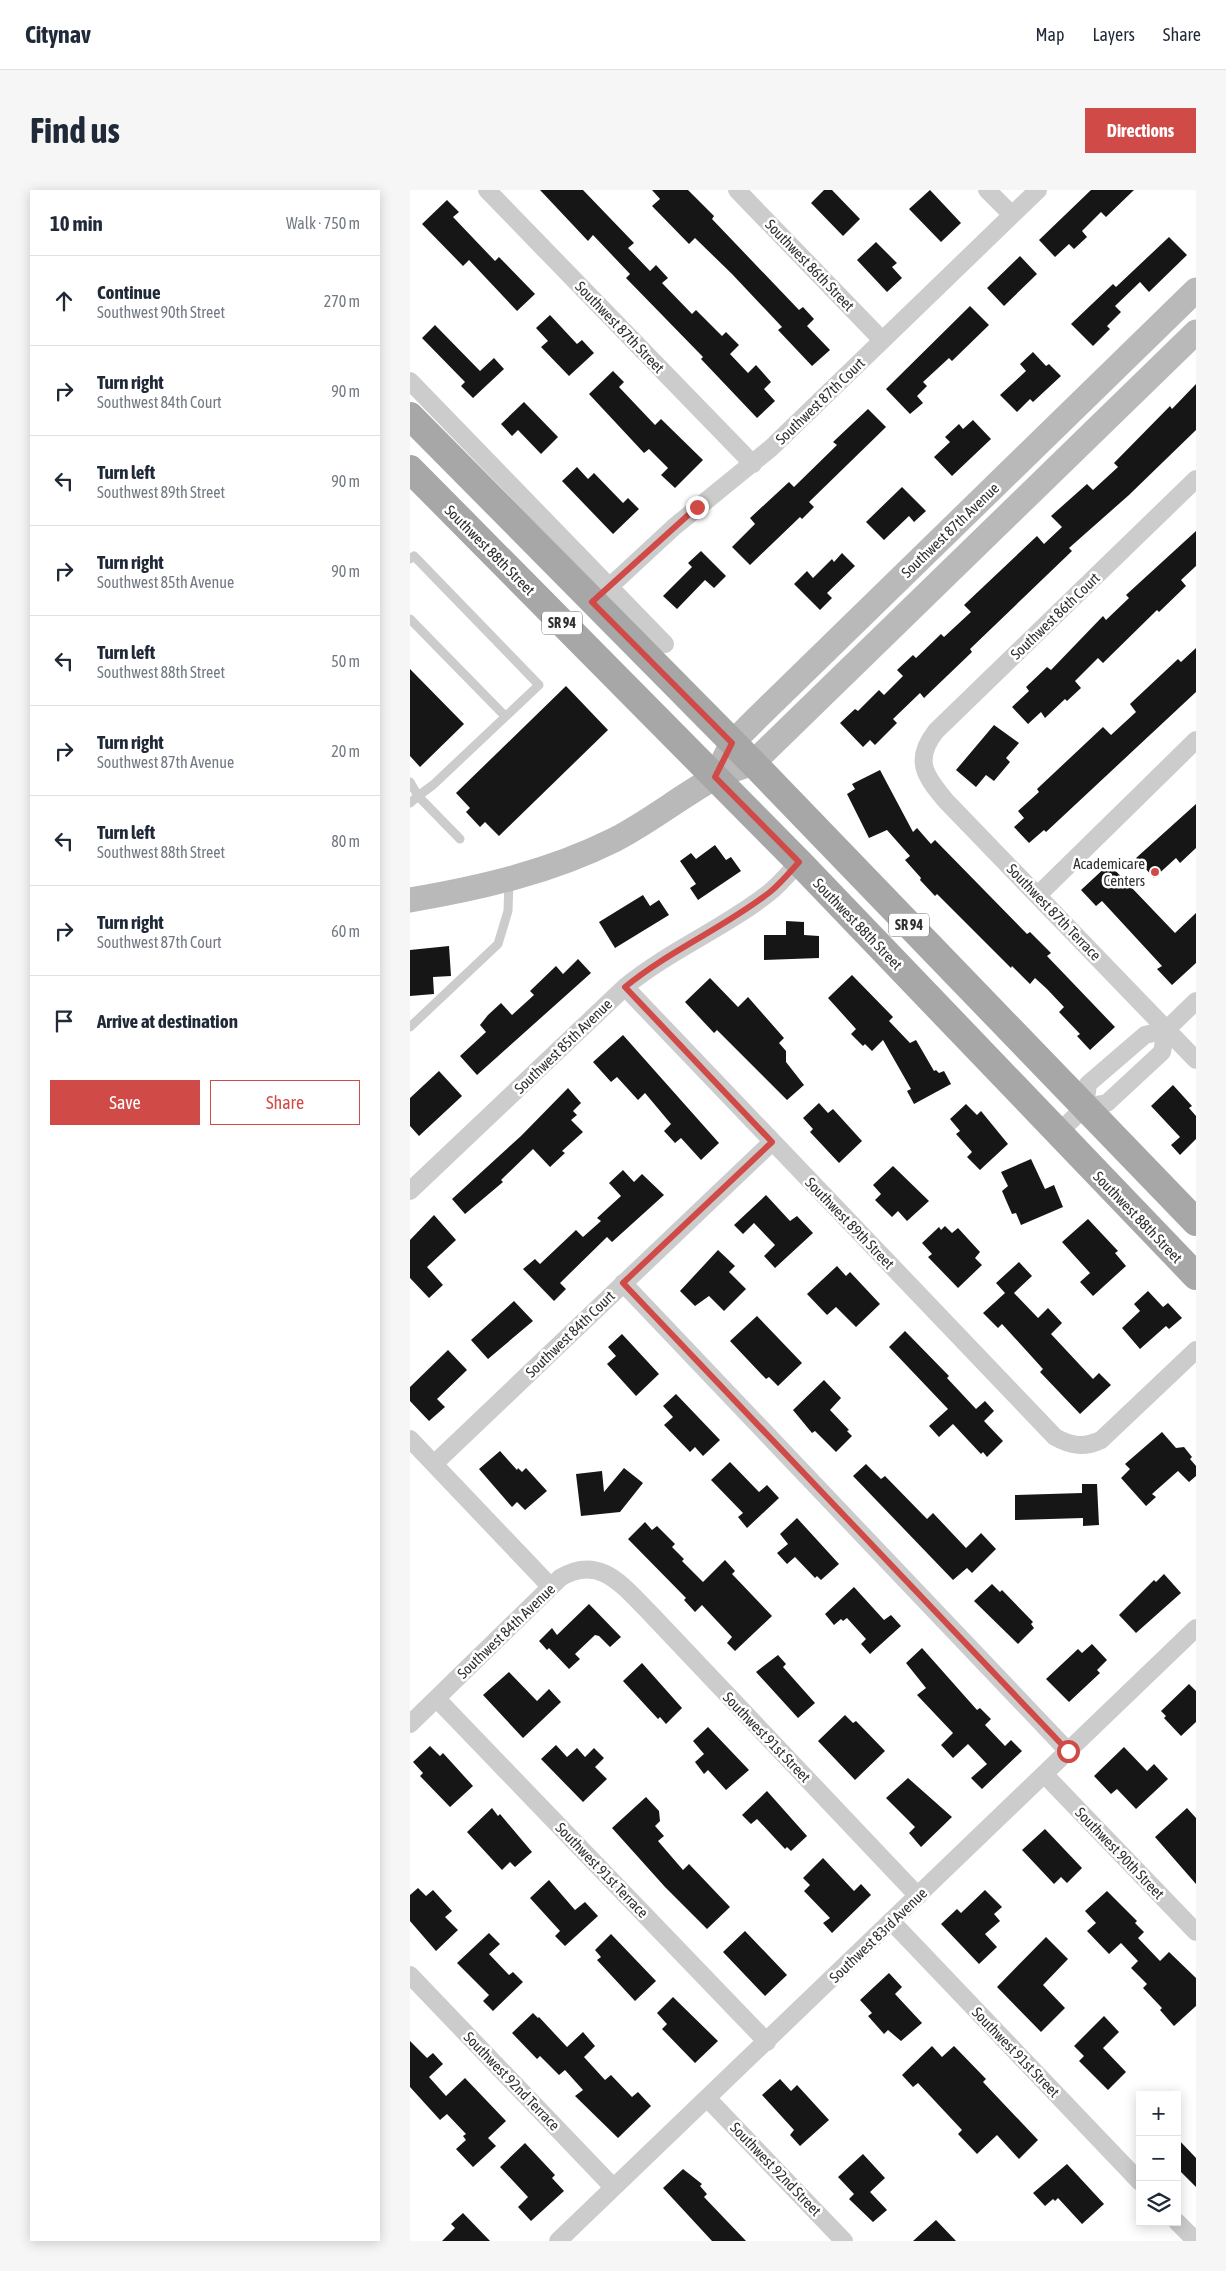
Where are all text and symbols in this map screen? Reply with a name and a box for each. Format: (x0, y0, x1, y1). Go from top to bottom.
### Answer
text: Citynav (25, 21, 91, 48)
text: Map (1035, 24, 1064, 45)
text: Layers (1092, 24, 1135, 45)
text: Share (1163, 24, 1201, 45)
button: Directions (1085, 108, 1196, 153)
text: Find us (30, 110, 120, 150)
text: 10 min (50, 211, 103, 235)
text: Walk · 750 m (286, 214, 360, 232)
street label: Southwest 86th Street (762, 216, 858, 314)
street label: Southwest 87th Street (572, 278, 668, 376)
text: Continue (97, 281, 161, 303)
icon: ahead (50, 287, 78, 315)
text: 270 m (324, 292, 360, 310)
text: Southwest 90th Street (97, 303, 225, 321)
street label: Southwest 87th Court (772, 354, 868, 448)
text: Turn right (97, 371, 164, 393)
icon: right (50, 377, 78, 405)
text: 90 m (331, 382, 360, 400)
text: Southwest 84th Court (97, 393, 222, 411)
text: Turn left (97, 461, 155, 483)
icon: left (50, 467, 78, 495)
text: 90 m (331, 472, 360, 490)
street label: Southwest 87th Avenue (898, 479, 1002, 581)
text: Southwest 89th Street (97, 483, 225, 501)
route end (686, 496, 709, 519)
street label: Southwest 88th Street (442, 502, 538, 598)
text: Turn right (97, 551, 164, 573)
icon: right (50, 557, 78, 585)
text: 90 m (331, 562, 360, 580)
street label: Southwest 86th Court (1007, 569, 1103, 663)
text: Southwest 85th Avenue (97, 573, 234, 591)
road number: SR 94 (542, 612, 582, 634)
text: Turn left (97, 641, 155, 663)
icon: left (50, 647, 78, 675)
text: 50 m (331, 652, 360, 670)
text: Southwest 88th Street (97, 663, 225, 681)
text: Turn right (97, 731, 164, 753)
icon: right (50, 737, 78, 765)
text: 20 m (331, 742, 360, 760)
text: Southwest 87th Avenue (97, 753, 234, 771)
text: Turn left (97, 821, 155, 843)
icon: left (50, 827, 78, 855)
text: 80 m (331, 832, 360, 850)
text: Southwest 88th Street (97, 843, 225, 861)
place label: Academicare Centers (1073, 855, 1145, 889)
street label: Southwest 87th Terrace (1004, 860, 1105, 964)
marker: Academicare Centers (1149, 866, 1161, 878)
street label: Southwest 88th Street (810, 875, 906, 973)
text: Turn right (97, 911, 164, 933)
road number: SR 94 (889, 914, 929, 936)
icon: right (50, 917, 78, 945)
text: 60 m (331, 922, 360, 940)
text: Southwest 87th Court (97, 933, 222, 951)
street label: Southwest 85th Avenue (511, 995, 615, 1097)
icon: arrive (50, 1007, 78, 1035)
text: Arrive at destination (97, 1010, 238, 1032)
button: Save (50, 1080, 200, 1125)
button: Share (210, 1080, 360, 1125)
street label: Southwest 88th Street (1090, 1168, 1186, 1266)
street label: Southwest 89th Street (802, 1174, 898, 1272)
street label: Southwest 84th Court (522, 1287, 618, 1381)
street label: Southwest 84th Avenue (454, 1580, 558, 1682)
street label: Southwest 91st Street (720, 1689, 814, 1785)
route start (1057, 1740, 1080, 1763)
street label: Southwest 90th Street (1072, 1804, 1168, 1902)
street label: Southwest 91st Terrace (552, 1819, 652, 1921)
street label: Southwest 83rd Avenue (826, 1884, 930, 1986)
street label: Southwest 91st Street (969, 2004, 1063, 2100)
street label: Southwest 92nd Terrace (461, 2028, 564, 2134)
map controls (1136, 2091, 1181, 2226)
button: + (1136, 2091, 1181, 2136)
street label: Southwest 92nd Street (727, 2119, 825, 2219)
button: − (1136, 2136, 1181, 2181)
button: layers (1136, 2181, 1181, 2226)

